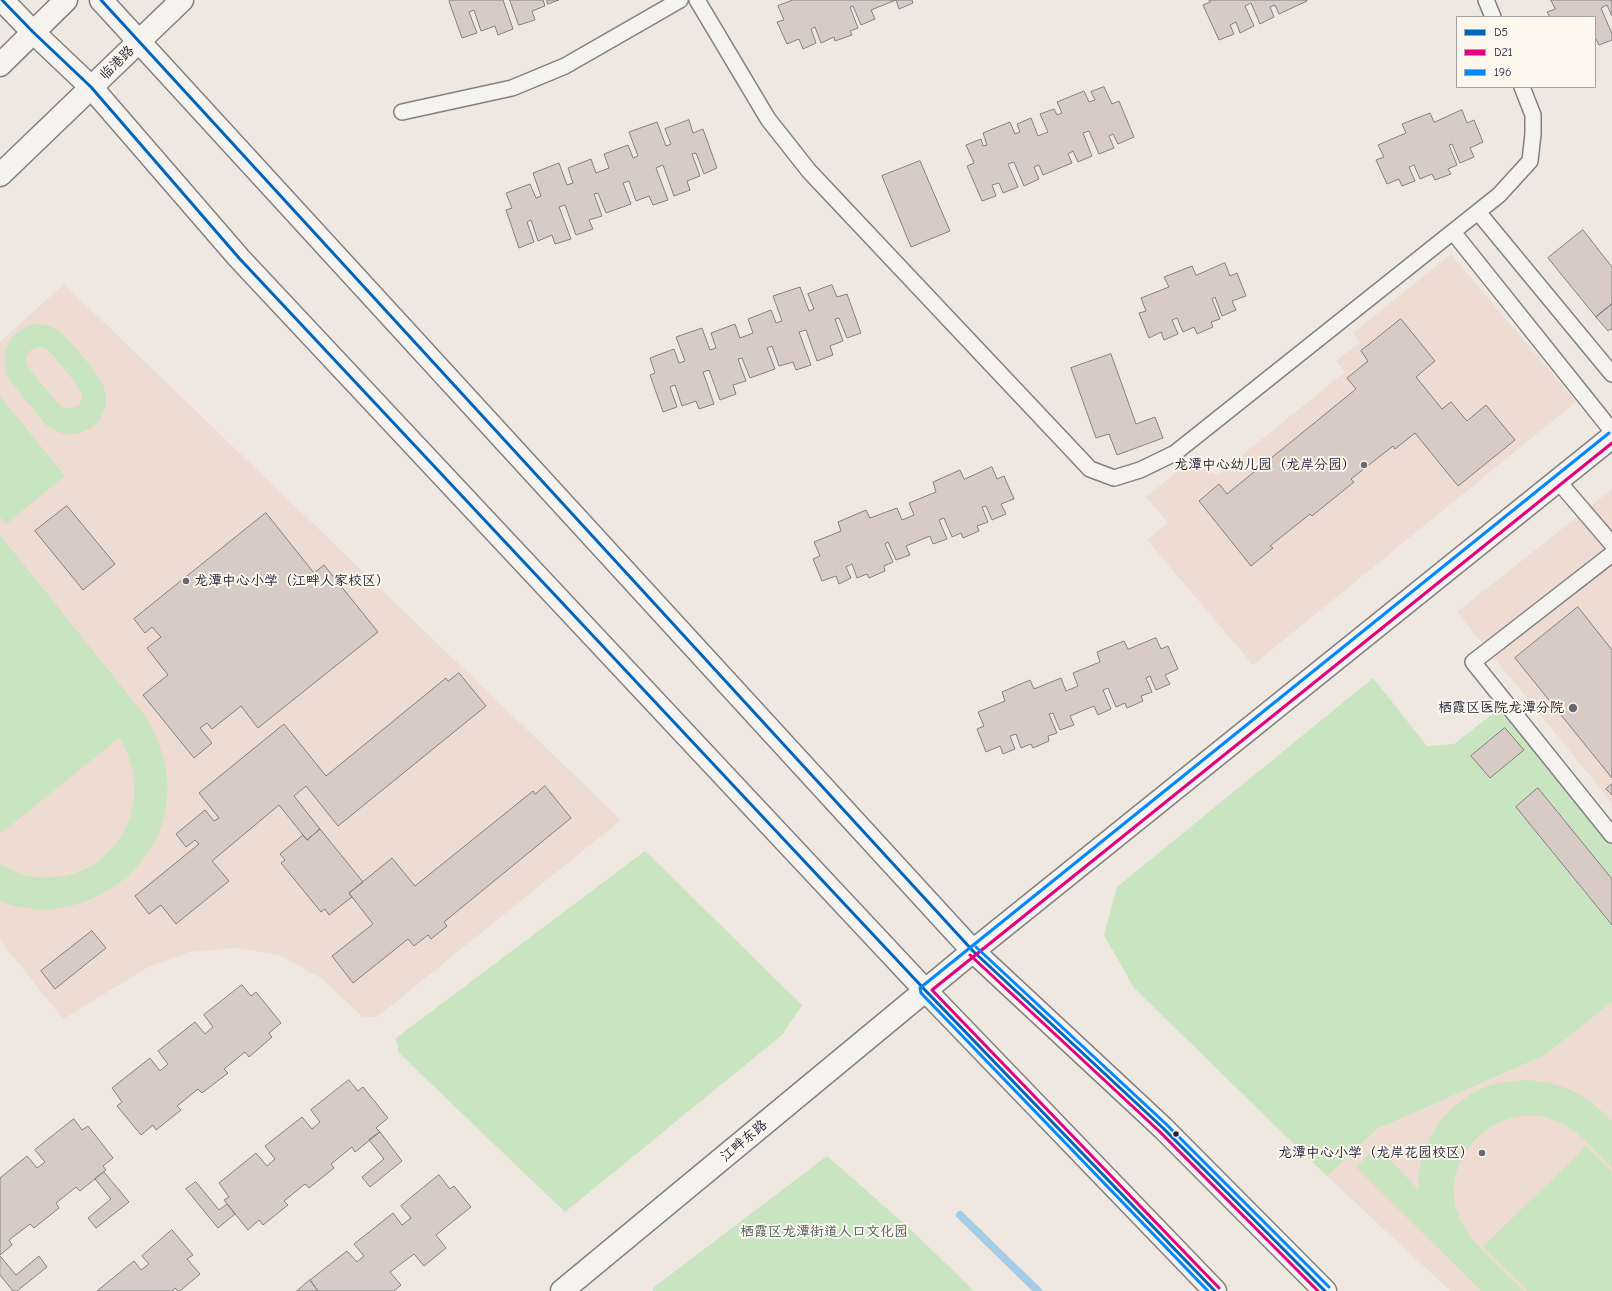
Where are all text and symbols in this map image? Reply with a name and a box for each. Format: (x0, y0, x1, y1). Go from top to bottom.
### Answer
legend (1456, 16, 1596, 88)
text: D5 (1494, 25, 1508, 39)
street label: 临港路 (96, 42, 138, 84)
text: D21 (1494, 45, 1513, 59)
text: 196 (1494, 65, 1512, 79)
place label: 龙潭中心幼儿园（龙岸分园） (1174, 457, 1356, 473)
marker: 龙潭中心幼儿园（龙岸分园） (1359, 460, 1369, 470)
place label: 龙潭中心小学（江畔人家校区） (194, 573, 390, 589)
marker: 龙潭中心小学（江畔人家校区） (181, 576, 191, 586)
place label: 栖霞区医院龙潭分院 (1438, 700, 1564, 716)
marker: 栖霞区医院龙潭分院 (1567, 702, 1579, 714)
street label: 江畔东路 (717, 1117, 771, 1165)
unlabelled marker (1171, 1129, 1181, 1139)
place label: 龙潭中心小学（龙岸花园校区） (1278, 1145, 1474, 1161)
marker: 龙潭中心小学（龙岸花园校区） (1477, 1148, 1487, 1158)
park label: 栖霞区龙潭街道人口文化园 (740, 1224, 908, 1240)

